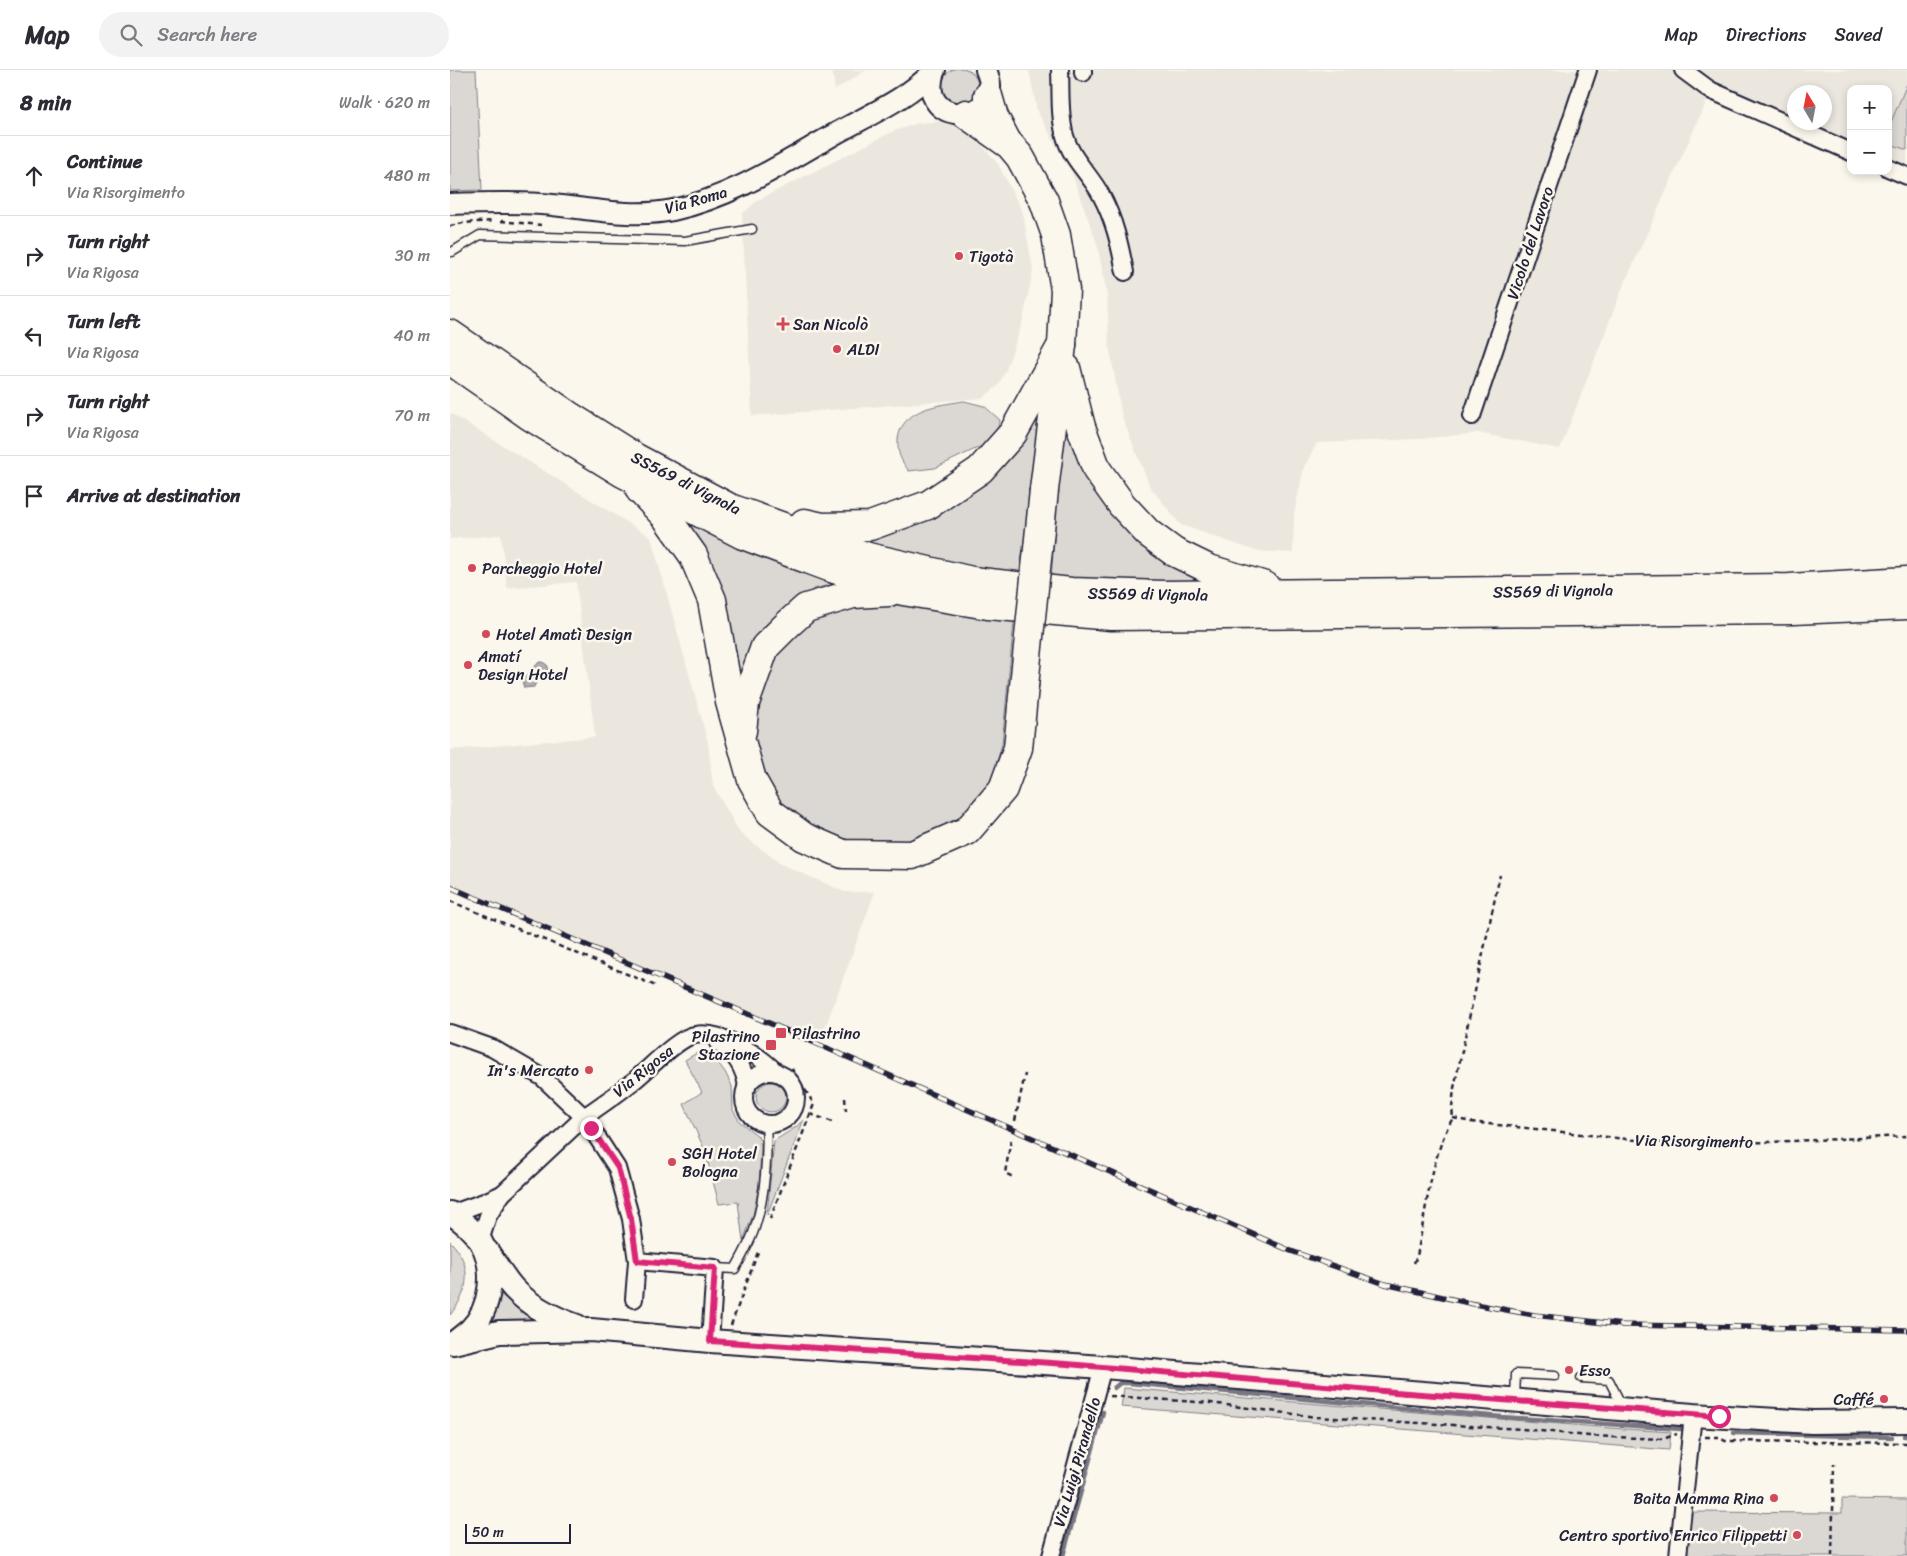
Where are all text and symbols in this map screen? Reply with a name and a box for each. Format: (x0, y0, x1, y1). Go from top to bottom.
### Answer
search box (99, 12, 449, 57)
text: Map (25, 14, 69, 56)
text: Search here (157, 18, 257, 51)
text: Map (1665, 19, 1698, 51)
text: Directions (1726, 19, 1807, 51)
text: Saved (1835, 19, 1882, 51)
icon: search (117, 21, 145, 49)
text: 8 min (20, 84, 71, 122)
north arrow (1787, 85, 1832, 130)
map controls (1847, 85, 1892, 175)
button: + (1847, 85, 1892, 130)
text: Walk · 620 m (339, 88, 430, 117)
button: − (1847, 130, 1892, 175)
text: Continue (67, 145, 143, 178)
text: 480 m (384, 161, 430, 190)
icon: ahead (20, 162, 48, 190)
street label: Via Roma (661, 177, 731, 223)
text: Via Risorgimento (67, 178, 185, 207)
street label: Vicolo del Lavoro (1498, 183, 1562, 303)
text: Turn right (67, 225, 149, 258)
text: 30 m (395, 241, 430, 270)
icon: right (20, 242, 48, 270)
place label: Tigotà (969, 242, 1014, 271)
marker: Tigotà (953, 250, 965, 262)
text: Via Rigosa (67, 258, 139, 287)
text: Turn left (67, 305, 140, 338)
place label: San Nicolò (793, 310, 868, 339)
marker: San Nicolò (777, 318, 789, 330)
text: 40 m (393, 321, 430, 350)
icon: left (20, 322, 48, 350)
place label: ALDI (846, 335, 879, 364)
text: Via Rigosa (67, 338, 139, 367)
marker: ALDI (831, 343, 843, 355)
text: Turn right (67, 385, 149, 418)
text: 70 m (394, 401, 430, 430)
icon: right (20, 402, 48, 430)
text: Via Rigosa (67, 418, 139, 447)
street label: SS569 di Vignola (626, 443, 746, 523)
text: Arrive at destination (67, 479, 240, 512)
icon: arrive (20, 482, 48, 510)
place label: Parcheggio Hotel (482, 554, 602, 583)
marker: Parcheggio Hotel (466, 562, 478, 574)
street label: SS569 di Vignola (1493, 575, 1613, 607)
street label: SS569 di Vignola (1088, 578, 1208, 610)
place label: Hotel Amatì Design (496, 620, 632, 649)
marker: Hotel Amatì Design (480, 628, 492, 640)
place label: Amatí Design Hotel (477, 642, 568, 689)
marker: Amatí Design Hotel (462, 659, 474, 671)
place label: Pilastrino (792, 1019, 860, 1048)
place label: Pilastrino Stazione (692, 1022, 760, 1069)
marker: Pilastrino (774, 1026, 788, 1040)
street label: Via Rigosa (606, 1037, 681, 1105)
marker: Pilastrino Stazione (764, 1038, 778, 1052)
place label: In's Mercato (487, 1056, 579, 1085)
marker: In's Mercato (583, 1064, 595, 1076)
route end (580, 1117, 603, 1140)
street label: Via Risorgimento (1635, 1125, 1753, 1157)
place label: SGH Hotel Bologna (682, 1139, 757, 1186)
marker: SGH Hotel Bologna (666, 1156, 678, 1168)
place label: Esso (1579, 1356, 1611, 1385)
marker: Esso (1563, 1364, 1575, 1376)
place label: Caffé (1834, 1385, 1874, 1414)
marker: Caffé (1878, 1393, 1890, 1405)
street label: Via Luigi Pirandello (1045, 1394, 1109, 1530)
route start (1708, 1405, 1731, 1428)
place label: Baita Mamma Rina (1633, 1484, 1764, 1513)
marker: Baita Mamma Rina (1768, 1492, 1780, 1504)
text: 50 m (472, 1520, 504, 1545)
scale bar (465, 1521, 571, 1544)
place label: Centro sportivo Enrico Filippetti (1559, 1521, 1788, 1550)
marker: Centro sportivo Enrico Filippetti (1791, 1529, 1803, 1541)

